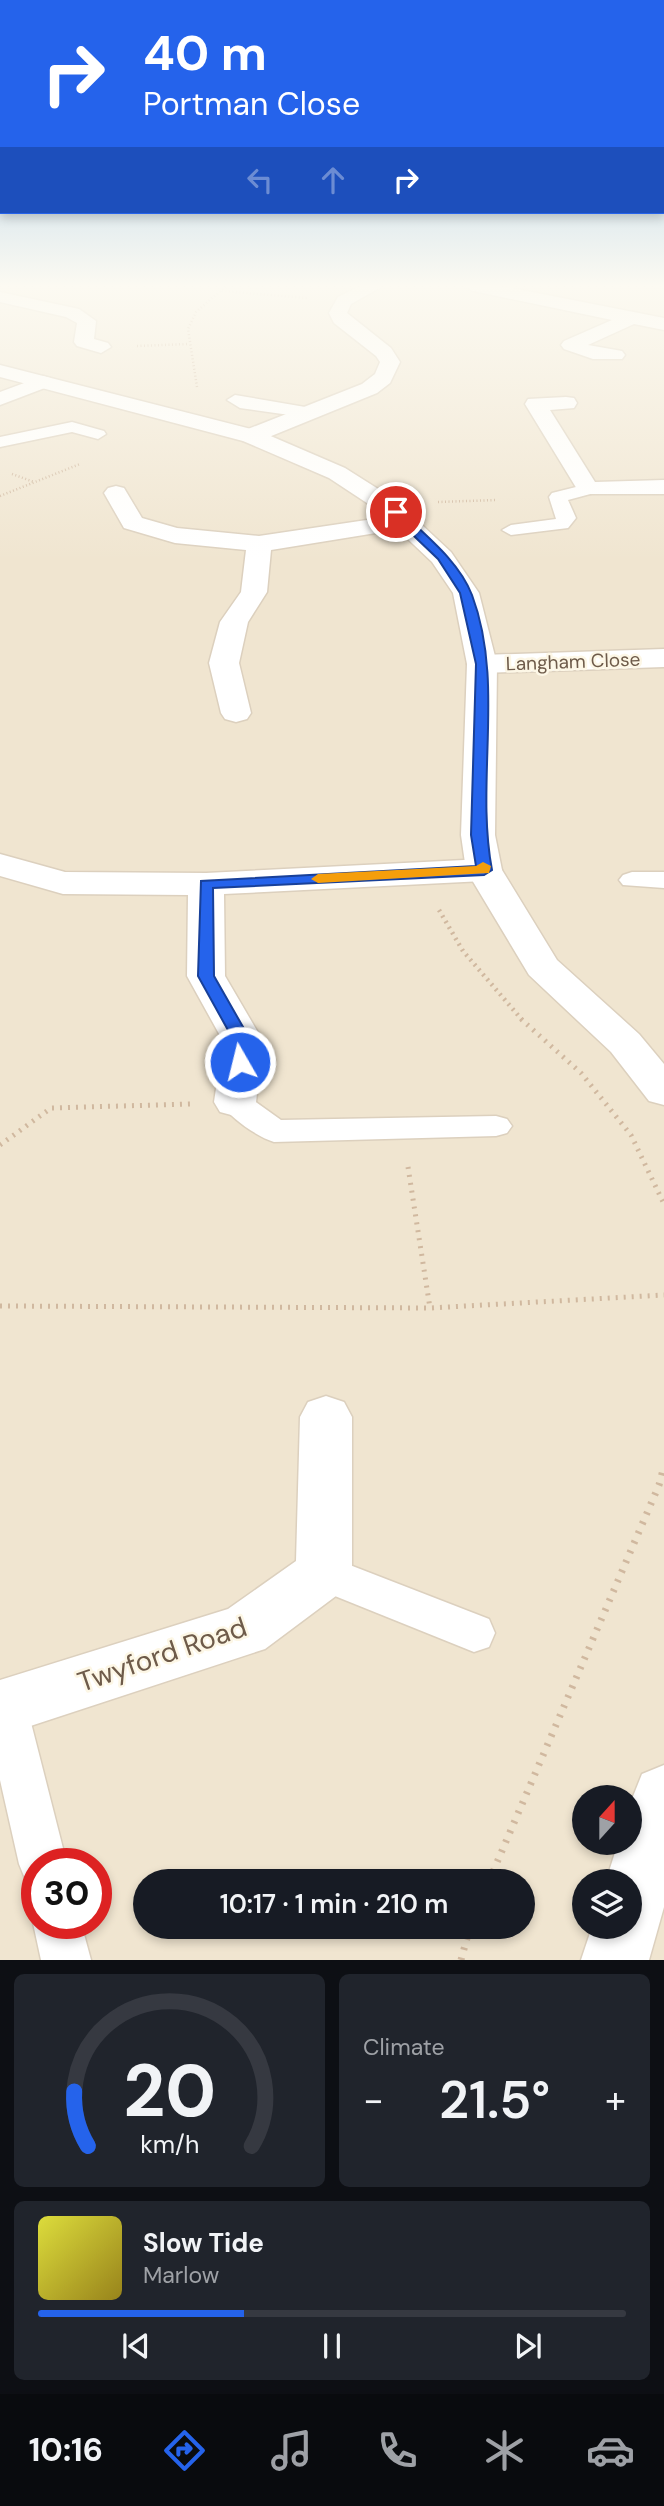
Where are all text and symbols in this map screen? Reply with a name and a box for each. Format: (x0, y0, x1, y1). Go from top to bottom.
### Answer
text: 40 m (143, 21, 267, 85)
icon: right (28, 28, 119, 119)
text: Portman Close (143, 83, 360, 125)
icon: left (241, 161, 279, 199)
icon: ahead (314, 161, 352, 199)
icon: right (387, 161, 425, 199)
pin (366, 482, 426, 542)
icon: arrive (377, 493, 415, 531)
street label: Langham Close (505, 647, 641, 676)
position arrow (203, 1025, 277, 1099)
street label: Twyford Road (73, 1608, 252, 1701)
north arrow (572, 1785, 642, 1855)
map controls (572, 1785, 642, 1939)
speed limit sign: 30 (21, 1848, 112, 1939)
button: layers (572, 1869, 642, 1939)
text: 10:17 · 1 min · 210 m (220, 1887, 448, 1921)
text: Climate (363, 2032, 445, 2062)
text: 20 (123, 2045, 216, 2140)
text: 21.5° (439, 2066, 550, 2134)
text: − (363, 2075, 384, 2125)
text: + (605, 2075, 626, 2125)
text: km/h (140, 2128, 199, 2161)
text: Slow Tide (143, 2226, 264, 2260)
text: Marlow (143, 2260, 219, 2290)
icon: previous (117, 2327, 155, 2365)
icon: pause (313, 2327, 351, 2365)
icon: next (509, 2327, 547, 2365)
icon: directions (160, 2426, 209, 2475)
icon: music (267, 2426, 316, 2475)
icon: phone (373, 2426, 422, 2475)
icon: climate (480, 2426, 529, 2475)
icon: car (586, 2426, 635, 2475)
text: 10:16 (29, 2429, 103, 2471)

